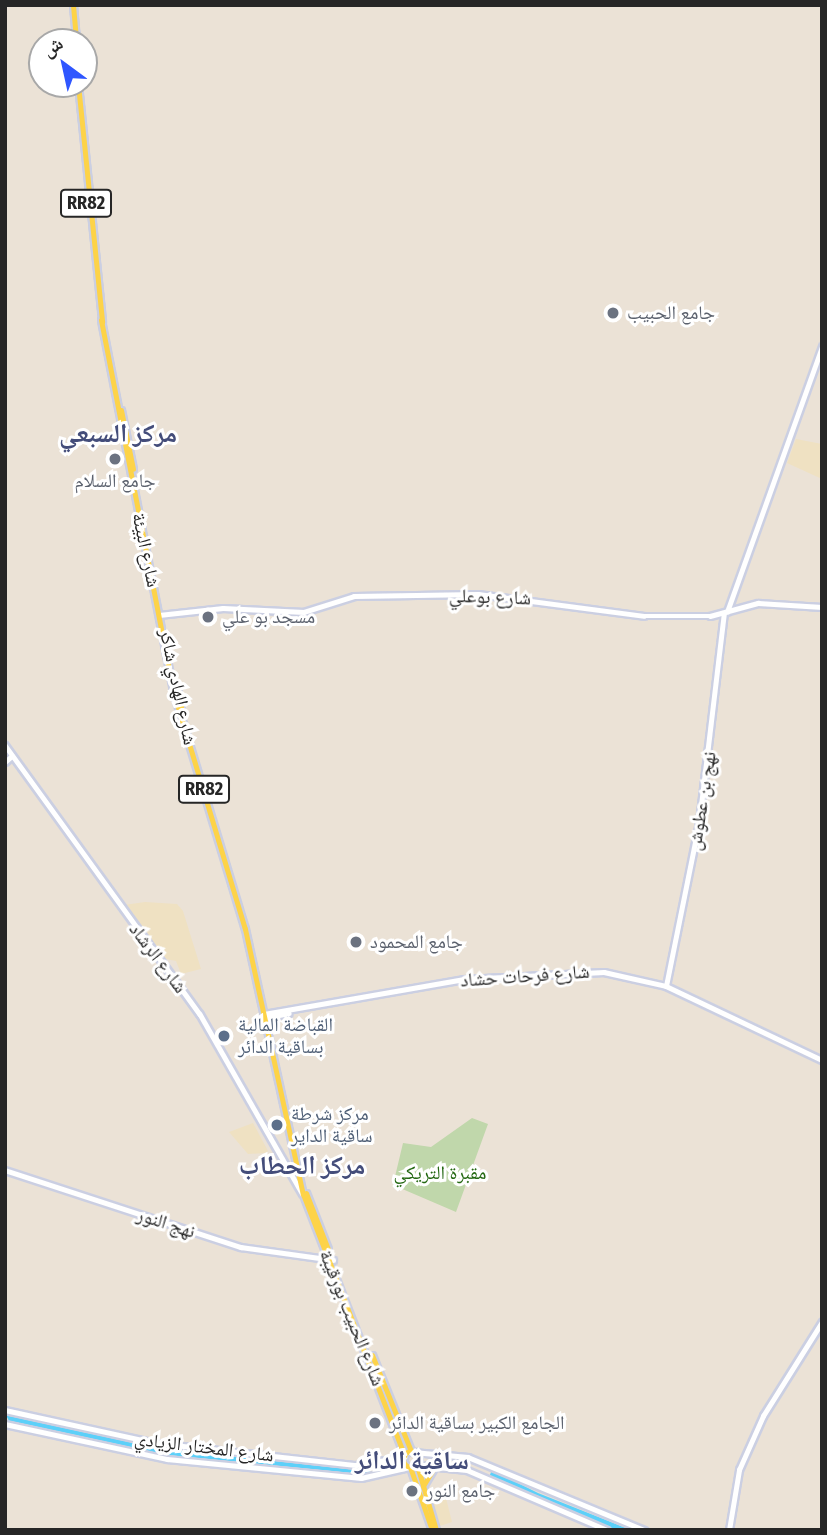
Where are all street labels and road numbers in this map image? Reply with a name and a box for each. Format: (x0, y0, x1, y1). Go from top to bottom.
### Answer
road number: RR82 (60, 188, 112, 218)
street label: شارع البيئة (127, 511, 165, 589)
street label: شارع بوعلي (449, 584, 531, 610)
street label: شارع الهادي شاكر (155, 627, 201, 747)
street label: نهج بن عطوش (683, 750, 721, 852)
road number: RR82 (178, 774, 230, 804)
street label: شارع الرشاد (124, 918, 192, 998)
street label: شارع فرحات حشاد (460, 960, 590, 992)
street label: نهج النور (134, 1203, 198, 1243)
street label: شارع الحبيب بورقيبة (314, 1247, 390, 1389)
street label: شارع المختار الزيادي (133, 1427, 275, 1467)

